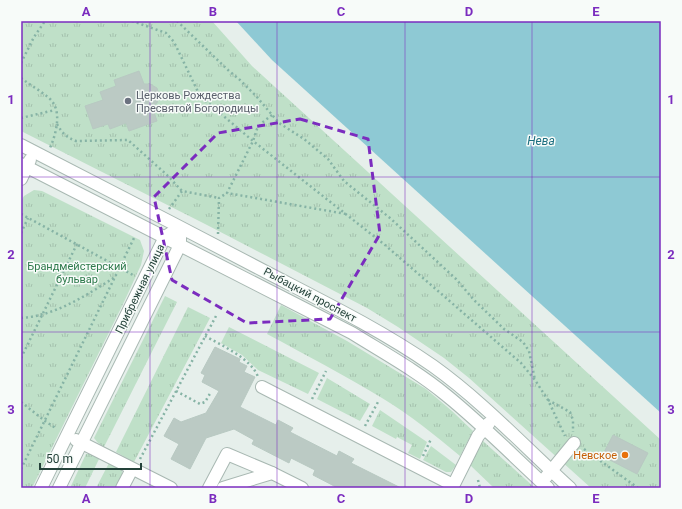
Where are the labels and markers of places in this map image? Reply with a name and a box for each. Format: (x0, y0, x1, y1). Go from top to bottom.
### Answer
place label: Церковь Рождества Пресвятой Богородицы (136, 89, 258, 115)
marker: Церковь Рождества Пресвятой Богородицы (123, 96, 133, 106)
place label: Невское (573, 449, 617, 462)
marker: Невское (620, 450, 630, 460)

